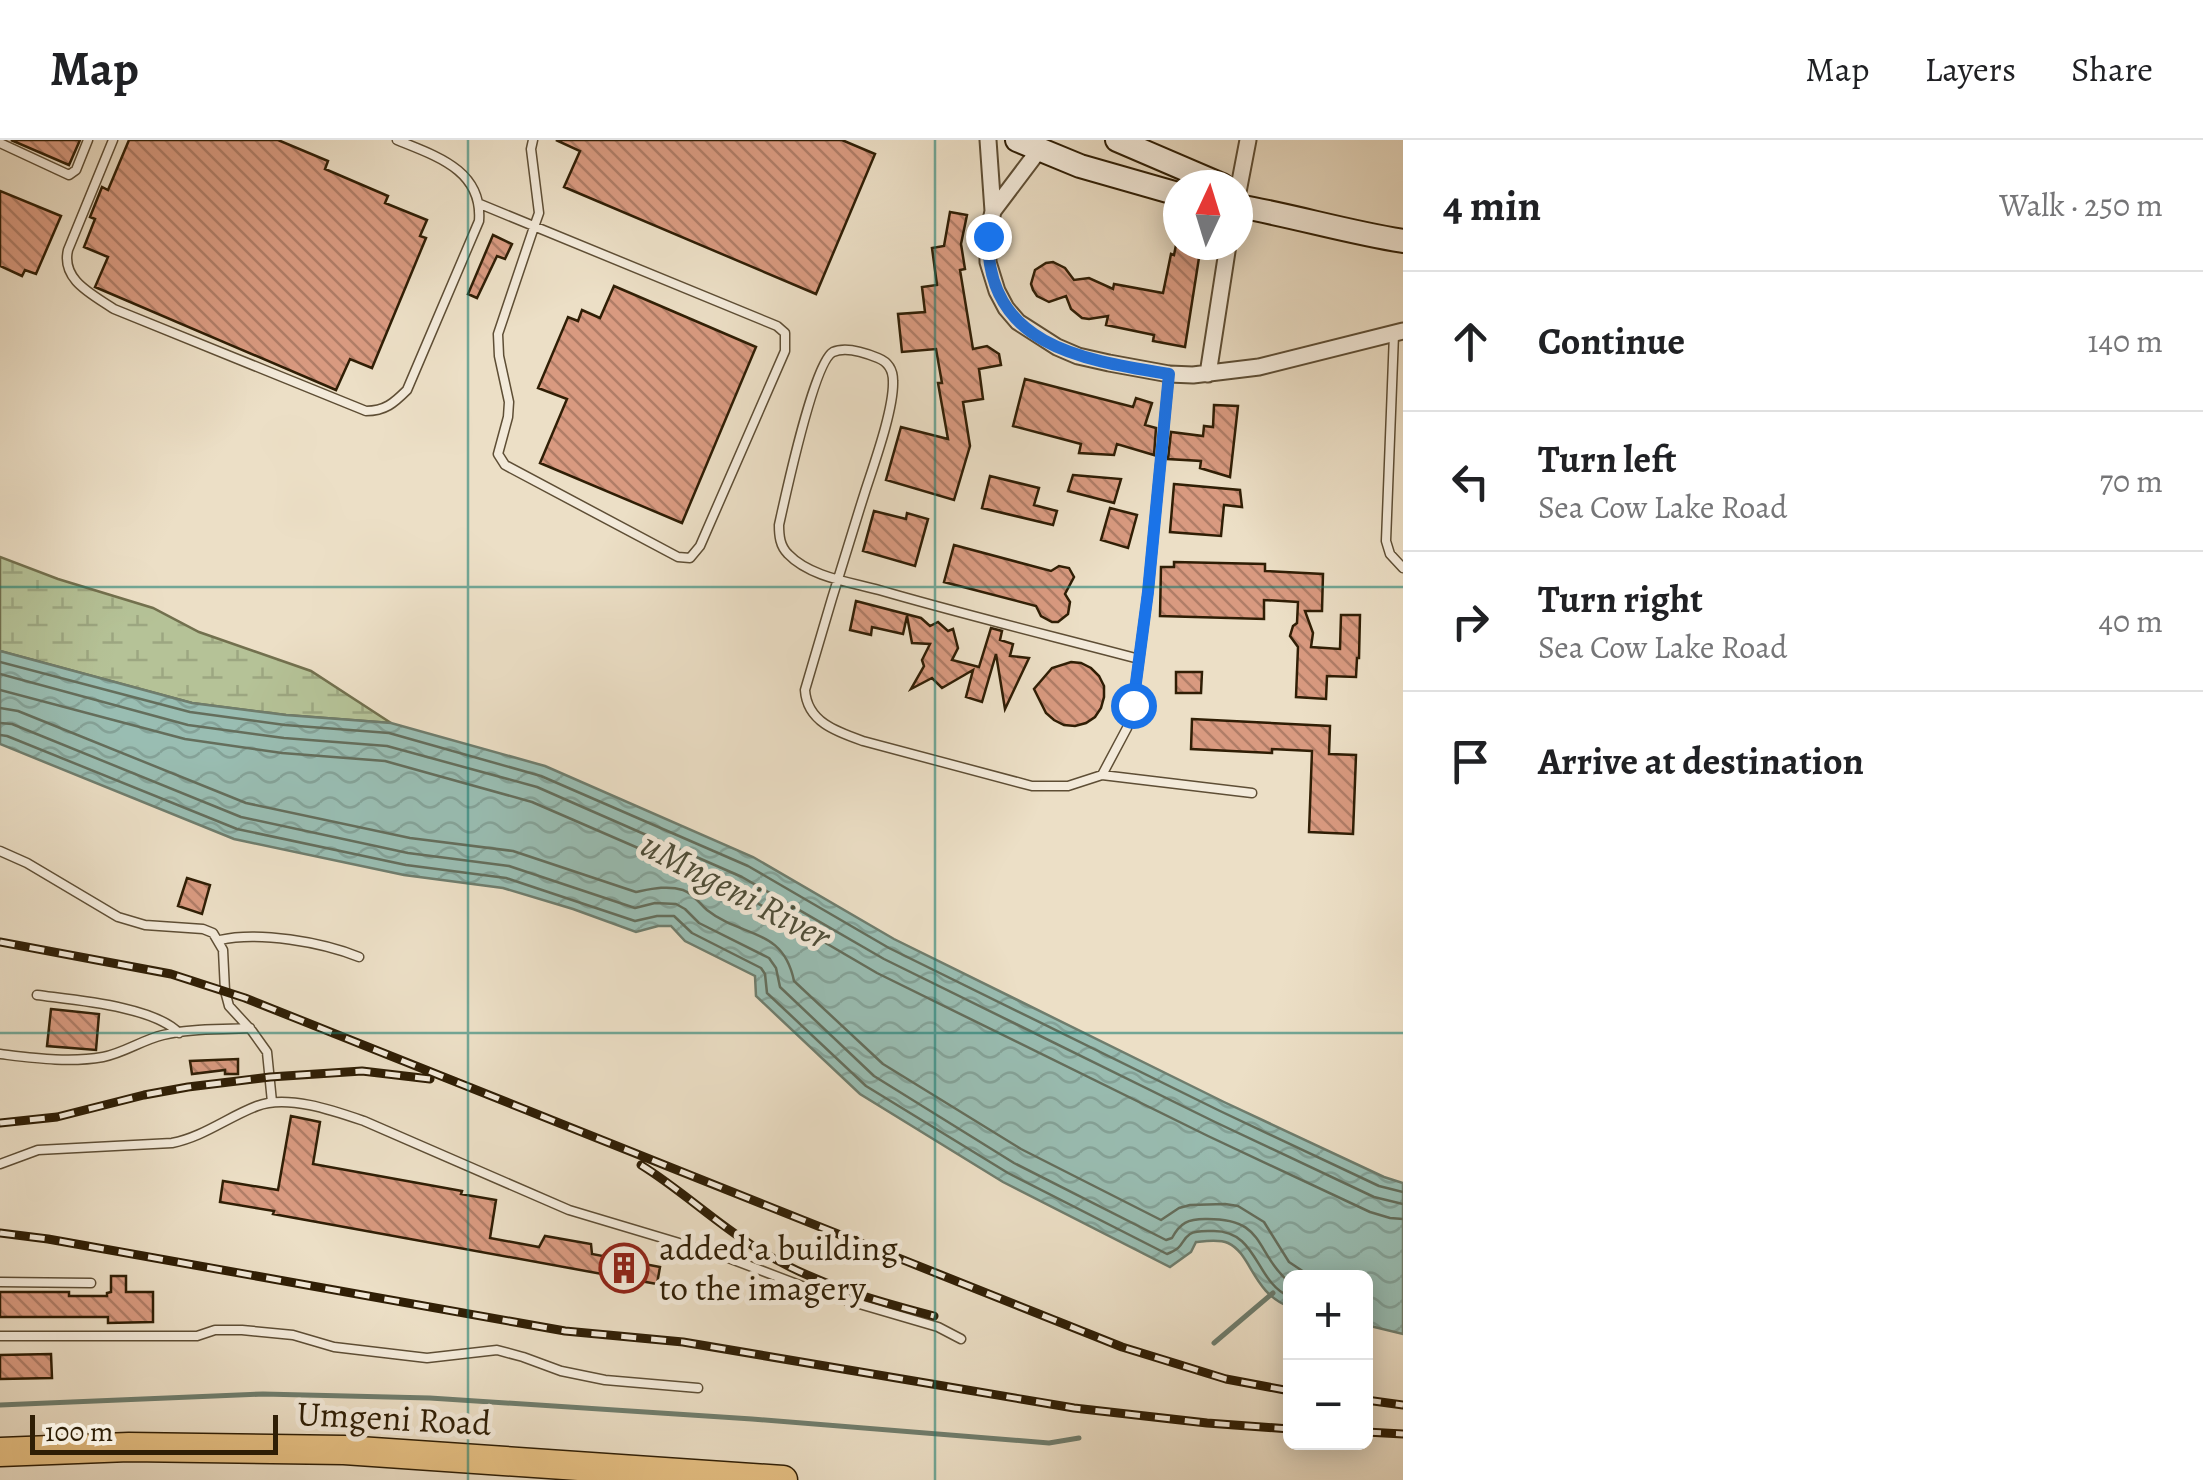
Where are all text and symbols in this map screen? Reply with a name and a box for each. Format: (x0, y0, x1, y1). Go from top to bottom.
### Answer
text: Map (50, 36, 139, 102)
text: Map (1805, 45, 1869, 93)
text: Layers (1924, 45, 2016, 93)
text: Share (2071, 45, 2153, 93)
north arrow (1163, 170, 1253, 260)
text: 4 min (1443, 177, 1541, 234)
text: Walk · 250 m (1999, 183, 2163, 227)
route end (966, 214, 1012, 260)
icon: ahead (1443, 314, 1498, 369)
text: Continue (1538, 315, 1685, 367)
text: 140 m (2088, 319, 2163, 363)
text: Turn left (1538, 433, 1677, 485)
icon: left (1443, 454, 1498, 509)
text: 70 m (2100, 459, 2163, 503)
text: Sea Cow Lake Road (1538, 485, 1787, 529)
text: Turn right (1538, 573, 1703, 625)
icon: right (1443, 594, 1498, 649)
text: 40 m (2098, 599, 2163, 643)
text: Sea Cow Lake Road (1538, 625, 1787, 669)
route start (1111, 683, 1157, 729)
icon: arrive (1443, 734, 1498, 789)
text: Arrive at destination (1538, 735, 1864, 787)
water label: uMngeni River (632, 818, 842, 963)
place label: added a building to the imagery (659, 1224, 899, 1312)
building icon: added a building to the imagery (598, 1242, 650, 1294)
map controls (1283, 1270, 1373, 1450)
button: + (1283, 1270, 1373, 1360)
button: − (1283, 1360, 1373, 1450)
street label: Umgeni Road (296, 1389, 492, 1447)
scale bar (30, 1410, 278, 1454)
text: 100 m (45, 1413, 113, 1451)

